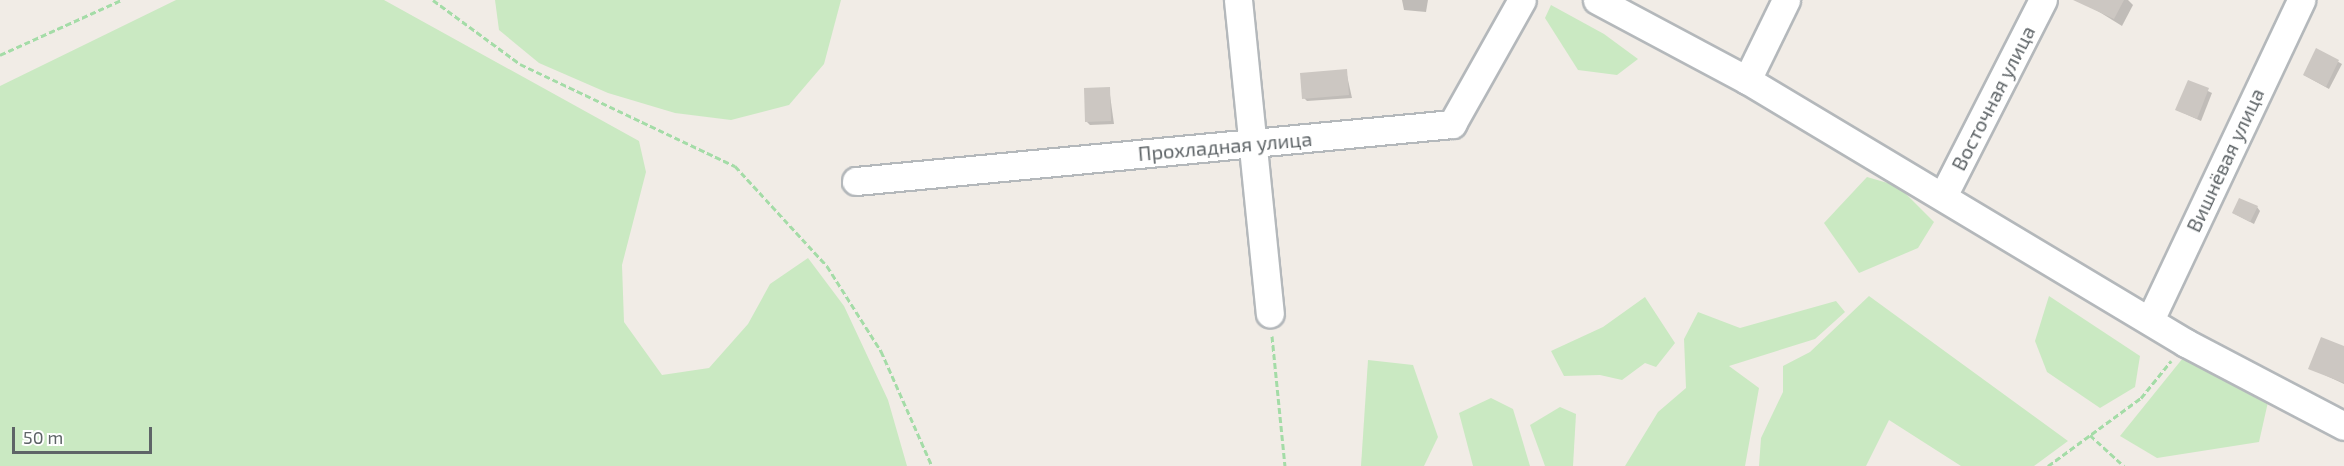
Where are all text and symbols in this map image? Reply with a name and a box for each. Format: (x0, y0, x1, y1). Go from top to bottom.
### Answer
street label: Восточная улица (1946, 22, 2040, 174)
street label: Вишнёвая улица (2181, 84, 2269, 236)
street label: Прохладная улица (1137, 126, 1313, 166)
scale bar (15, 415, 154, 453)
text: 50 m (23, 426, 63, 448)

